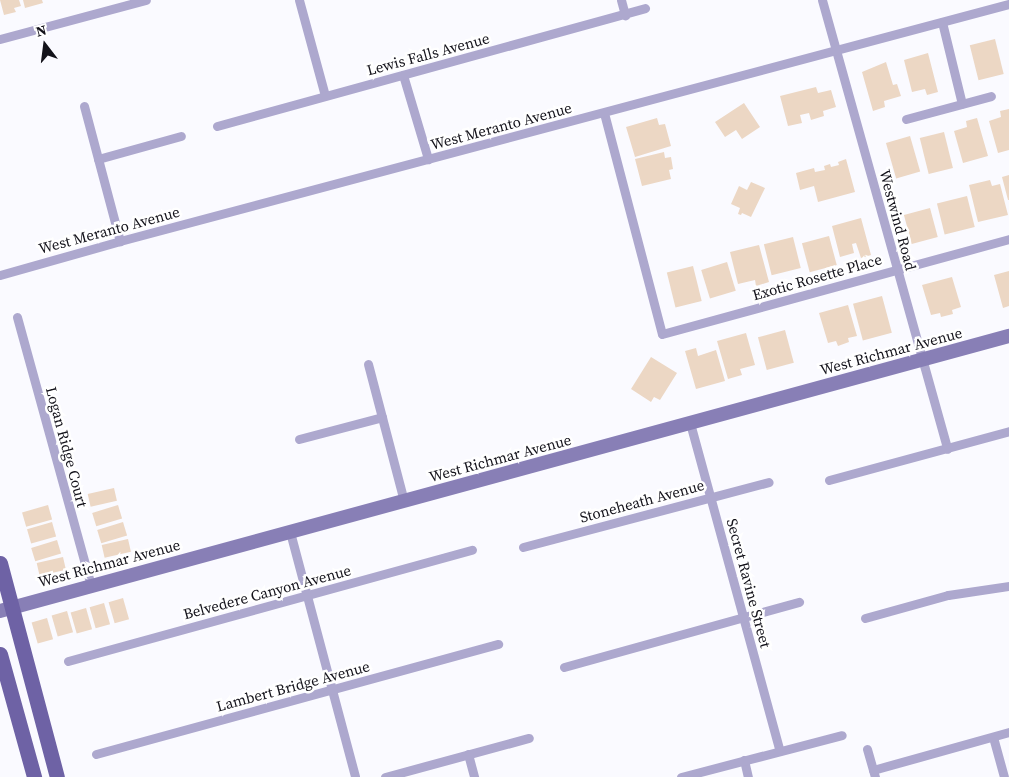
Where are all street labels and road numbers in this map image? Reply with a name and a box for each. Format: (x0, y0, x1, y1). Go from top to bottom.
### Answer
street label: Lewis Falls Avenue (365, 29, 491, 79)
street label: West Meranto Avenue (428, 98, 574, 154)
street label: Westwind Road (876, 168, 920, 272)
street label: West Meranto Avenue (36, 202, 182, 258)
street label: Exotic Rosette Place (750, 250, 884, 304)
street label: West Richmar Avenue (818, 323, 964, 379)
street label: Logan Ridge Court (42, 385, 92, 509)
street label: West Richmar Avenue (427, 430, 573, 486)
street label: Stoneheath Avenue (578, 476, 706, 526)
street label: Secret Ravine Street (723, 516, 775, 650)
street label: West Richmar Avenue (36, 535, 182, 591)
street label: Belvedere Canyon Avenue (181, 561, 353, 623)
street label: Lambert Bridge Avenue (214, 657, 372, 715)

